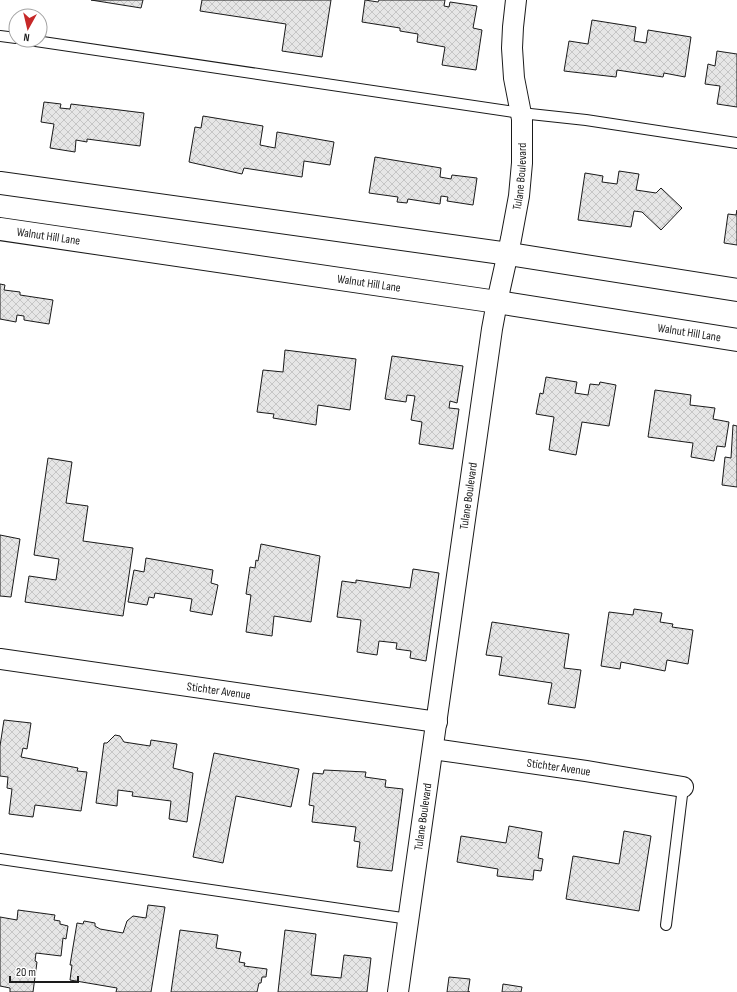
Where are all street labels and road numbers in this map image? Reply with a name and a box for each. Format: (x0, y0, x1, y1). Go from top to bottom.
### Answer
street label: Tulane Boulevard (509, 143, 530, 211)
street label: Walnut Hill Lane (16, 224, 81, 248)
street label: Walnut Hill Lane (336, 271, 402, 295)
street label: Walnut Hill Lane (657, 320, 722, 345)
street label: Tulane Boulevard (456, 461, 480, 530)
street label: Stichter Avenue (186, 679, 252, 703)
street label: Stichter Avenue (526, 755, 592, 779)
street label: Tulane Boulevard (411, 782, 435, 851)

